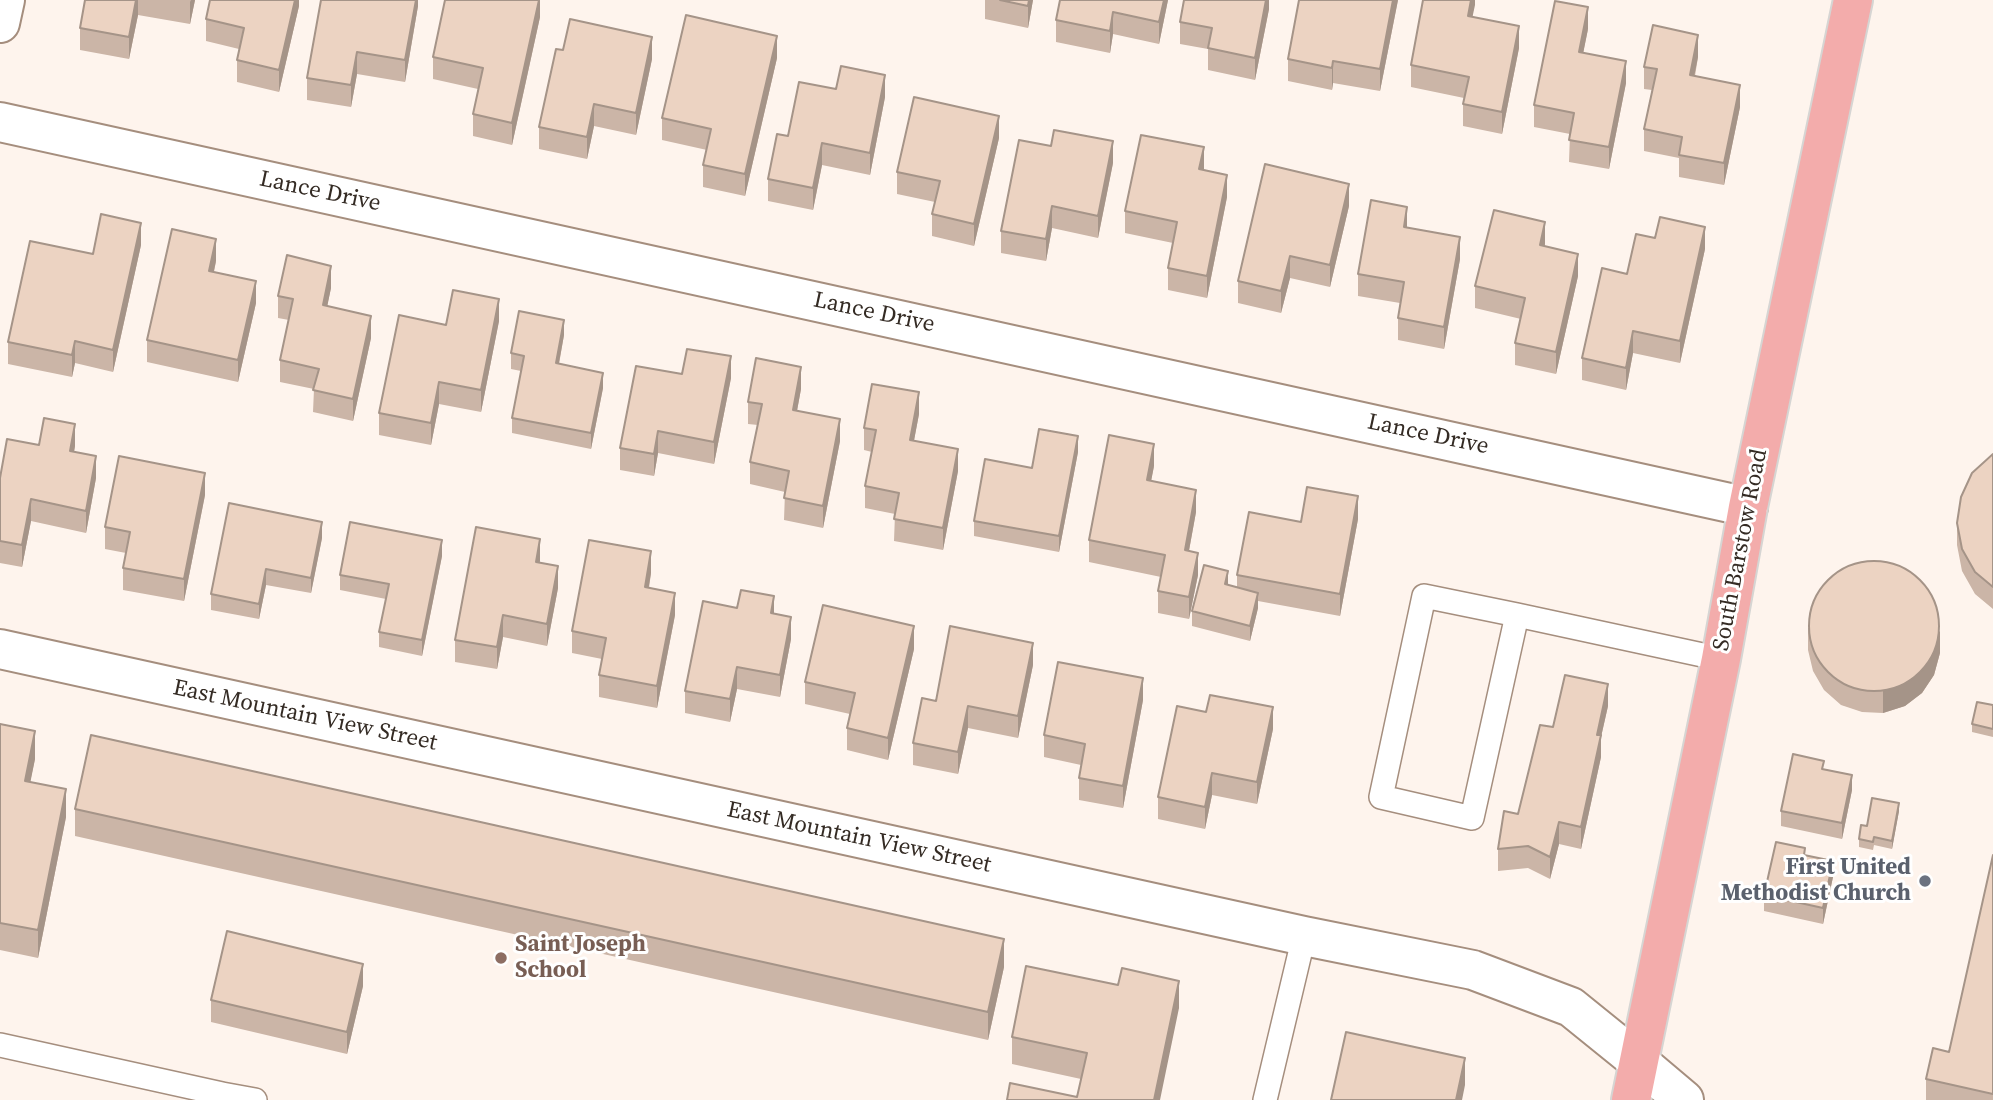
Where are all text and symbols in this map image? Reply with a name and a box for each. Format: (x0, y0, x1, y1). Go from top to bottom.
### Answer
street label: Lance Drive (257, 166, 383, 218)
street label: Lance Drive (811, 287, 937, 339)
street label: Lance Drive (1365, 409, 1491, 461)
street label: South Barstow Road (1708, 447, 1774, 653)
street label: East Mountain View Street (170, 675, 440, 757)
street label: East Mountain View Street (724, 797, 994, 879)
place label: First United Methodist Church (1721, 854, 1911, 908)
marker: First United Methodist Church (1917, 873, 1933, 889)
place label: Saint Joseph School (515, 931, 646, 985)
marker: Saint Joseph School (493, 950, 509, 966)

